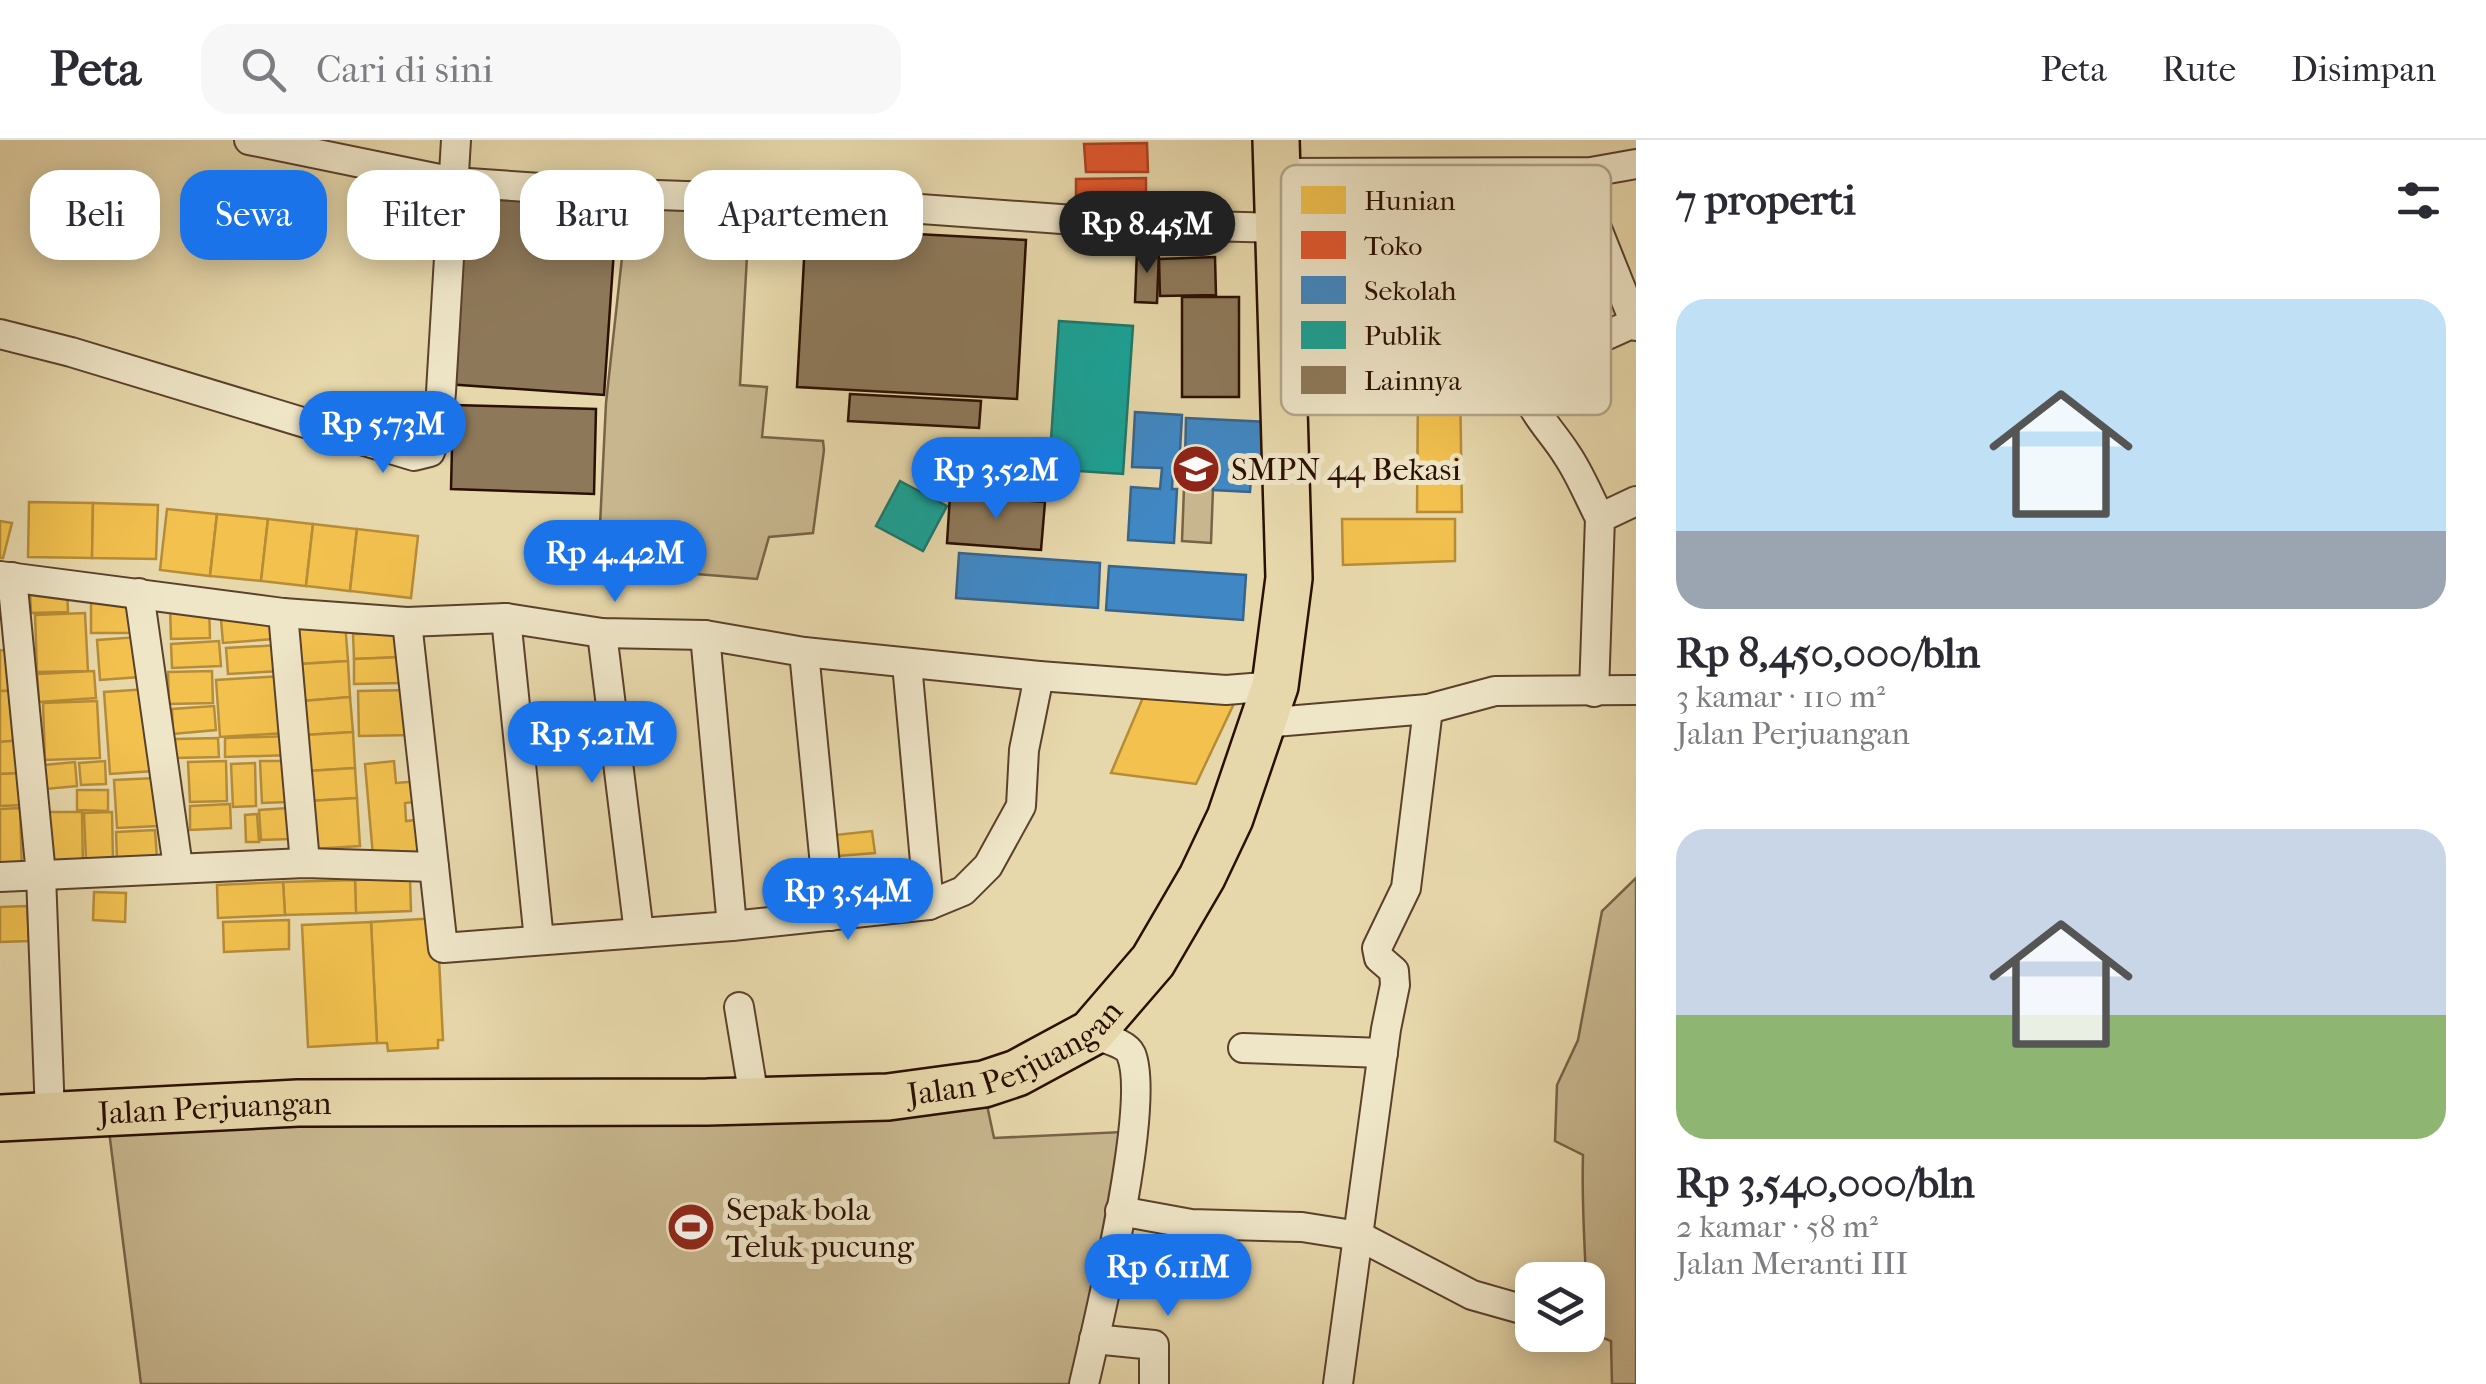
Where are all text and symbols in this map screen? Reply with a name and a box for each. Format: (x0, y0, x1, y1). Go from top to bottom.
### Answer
search box (201, 24, 901, 114)
text: Peta (50, 41, 141, 97)
icon: search (236, 42, 291, 97)
text: Cari di sini (316, 47, 493, 92)
text: Peta (2040, 49, 2107, 90)
text: Rute (2162, 49, 2236, 90)
text: Disimpan (2291, 49, 2436, 90)
legend (1281, 165, 1611, 415)
chip: Beli (30, 170, 160, 260)
chip: Sewa (180, 170, 327, 260)
chip: Filter (347, 170, 500, 260)
chip: Baru (520, 170, 664, 260)
chip: Apartemen (684, 170, 923, 260)
icon: filters (2391, 173, 2446, 228)
text: 7 properti (1676, 176, 1856, 225)
text: Hunian (1364, 184, 1455, 217)
pin: Rp 8.45M (1044, 191, 1250, 276)
text: Rp 8.45M (1081, 205, 1213, 242)
text: Toko (1364, 229, 1422, 262)
text: Sekolah (1364, 274, 1457, 307)
text: Publik (1364, 319, 1442, 352)
text: Lainnya (1364, 364, 1462, 397)
icon: home (1971, 364, 2151, 544)
pin: Rp 5.73M (280, 391, 486, 476)
text: Rp 5.73M (321, 405, 445, 442)
pin: Rp 3.52M (893, 437, 1099, 522)
school or university icon: SMPN 44 Bekasi (1170, 443, 1222, 495)
text: Rp 3.52M (934, 451, 1058, 488)
place label: SMPN 44 Bekasi (1231, 451, 1461, 488)
pin: Rp 4.42M (512, 520, 718, 605)
text: Rp 4.42M (546, 534, 684, 571)
text: Rp 8,450,000/bln (1676, 629, 1980, 678)
text: 3 kamar · 110 m² (1676, 678, 1885, 715)
pin: Rp 5.21M (489, 701, 695, 786)
text: Rp 5.21M (530, 715, 654, 752)
text: Jalan Perjuangan (1676, 715, 1910, 752)
pin: Rp 3.54M (745, 858, 951, 943)
text: Rp 3.54M (784, 872, 912, 909)
icon: home (1971, 894, 2151, 1074)
street label: Jalan Perjuangan (902, 992, 1130, 1114)
street label: Jalan Perjuangan (94, 1085, 332, 1132)
text: Rp 3,540,000/bln (1676, 1159, 1975, 1208)
place label: Sepak bola Teluk pucung (726, 1191, 915, 1265)
sports icon: Sepak bola Teluk pucung (665, 1201, 717, 1253)
text: 2 kamar · 58 m² (1676, 1208, 1878, 1245)
pin: Rp 6.11M (1065, 1234, 1271, 1319)
text: Jalan Meranti III (1676, 1245, 1908, 1282)
text: Rp 6.11M (1106, 1248, 1230, 1285)
map controls (1515, 1262, 1605, 1352)
button: layers (1515, 1262, 1605, 1352)

